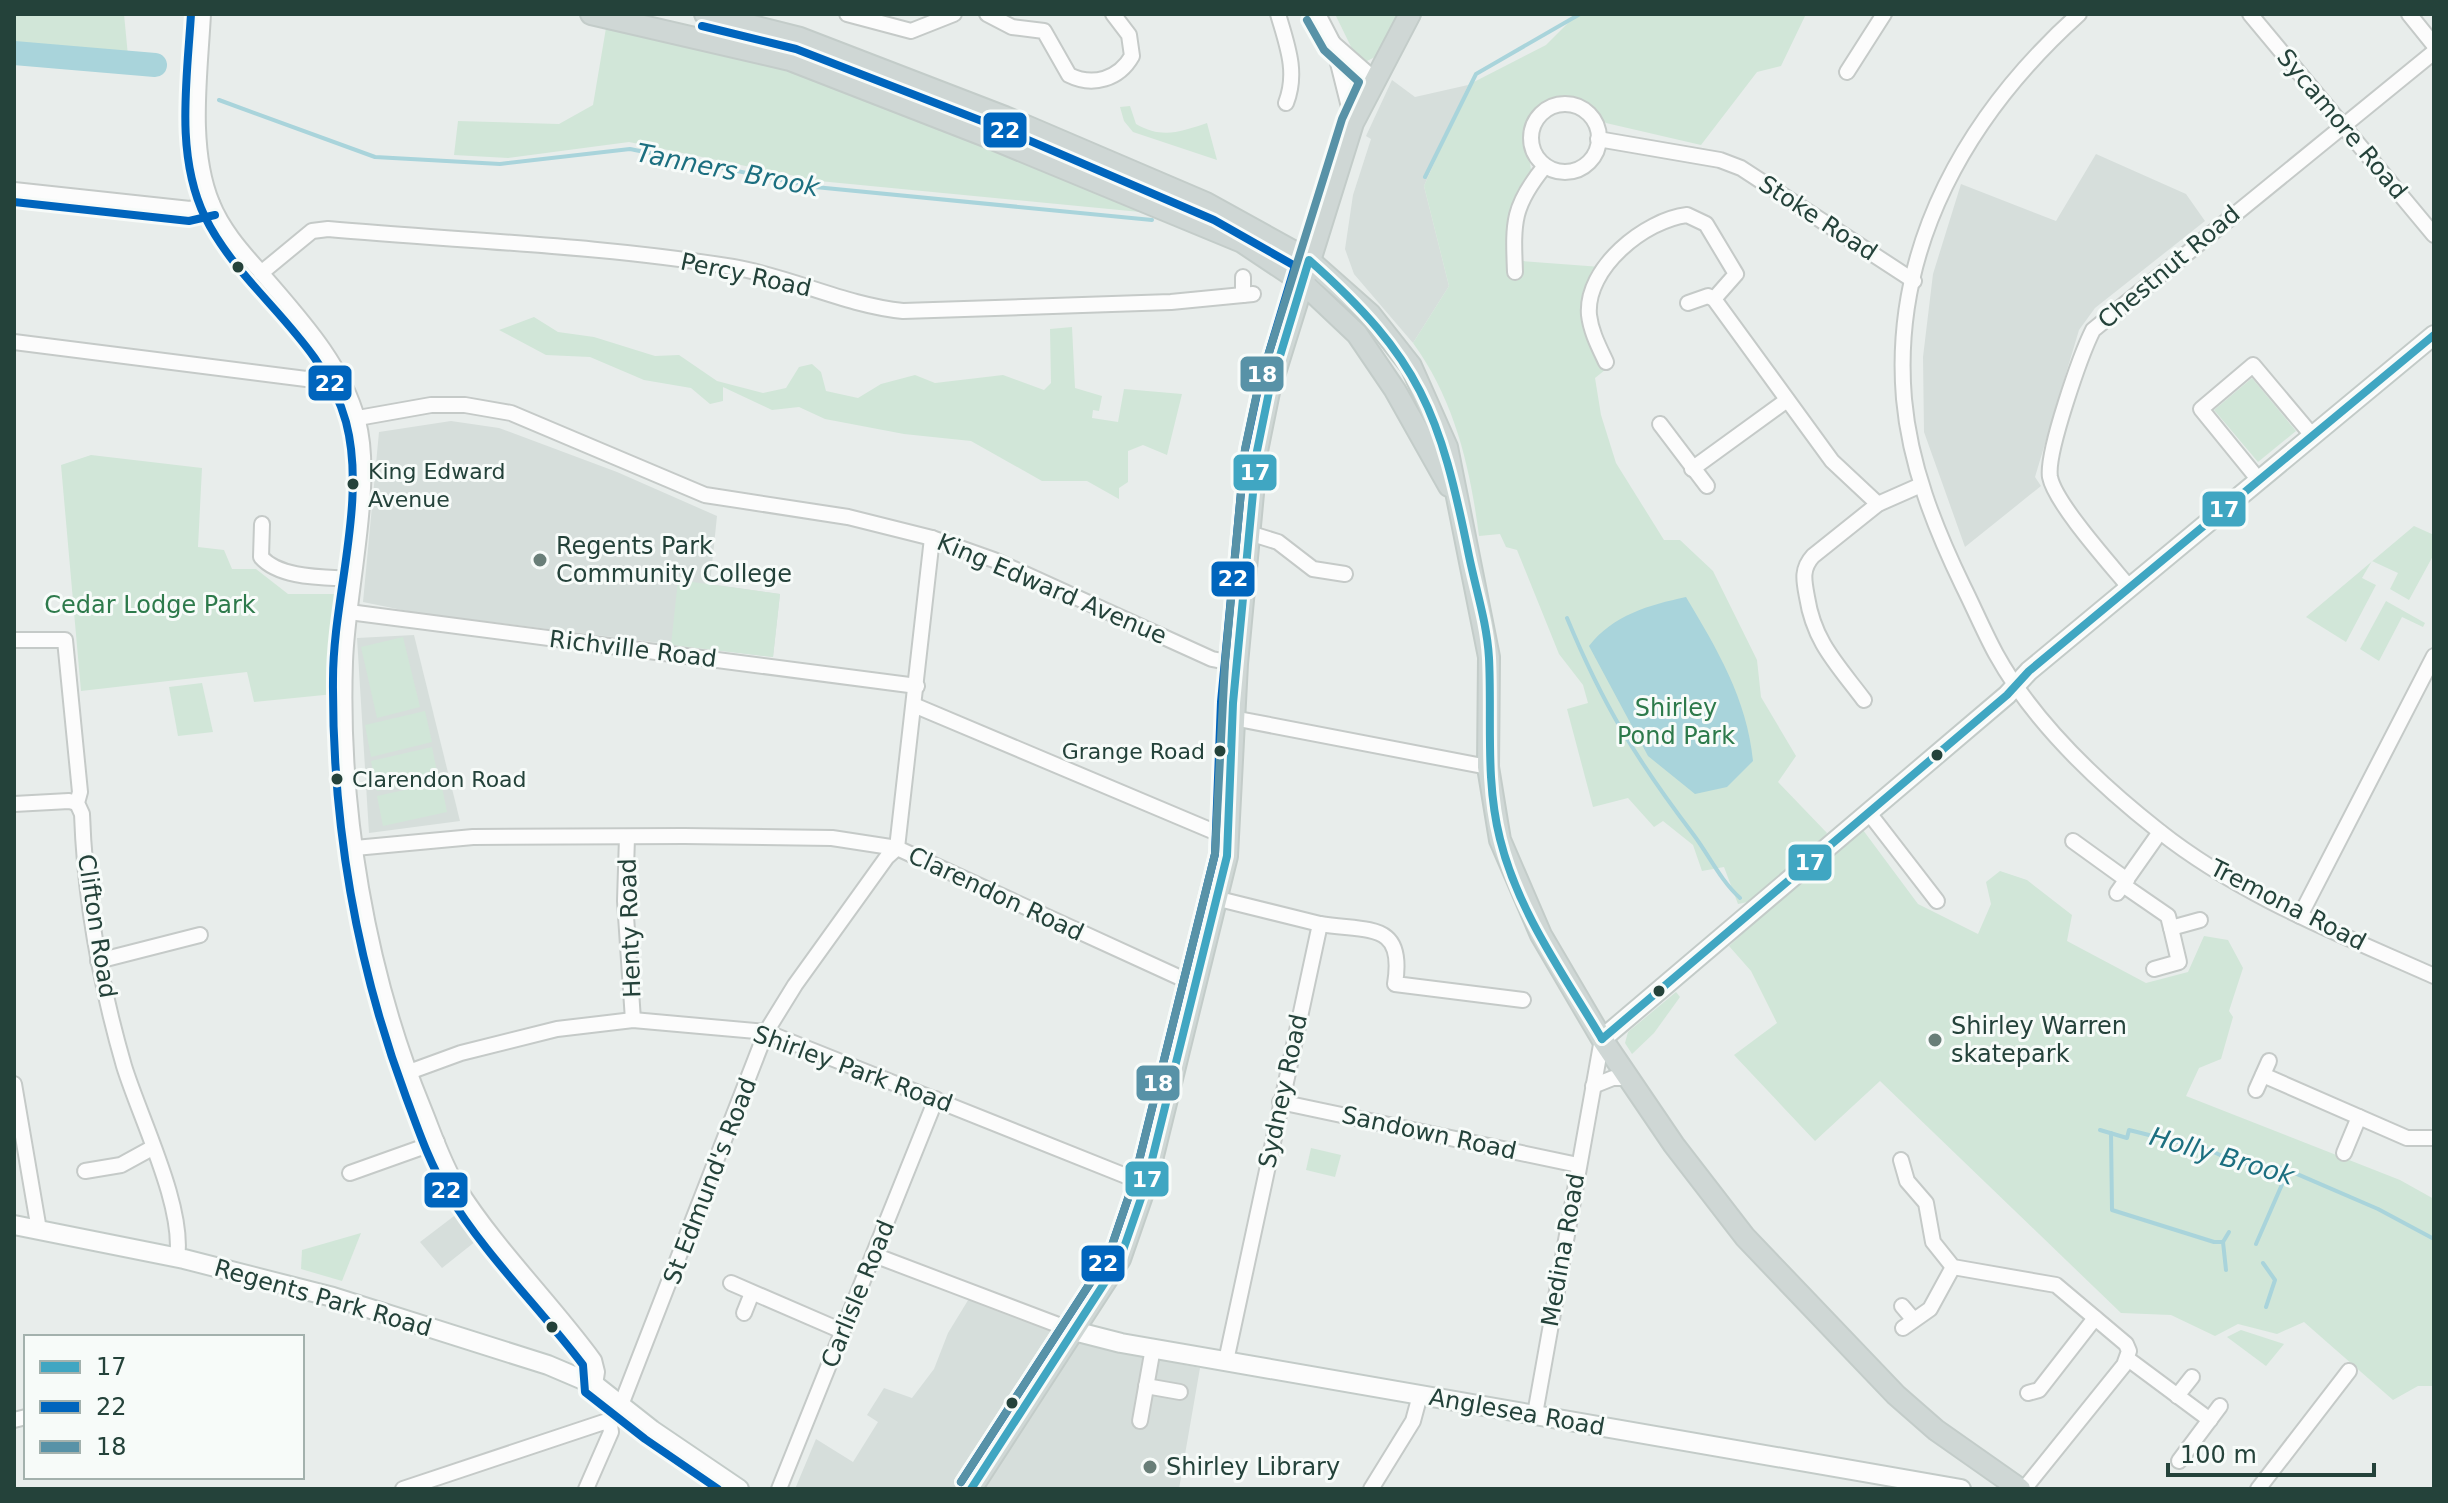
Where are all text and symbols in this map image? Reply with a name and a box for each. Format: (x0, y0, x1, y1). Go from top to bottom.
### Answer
street label: Sycamore Road (2271, 43, 2413, 205)
line badge: 22 (982, 111, 1028, 149)
text: 22 (990, 118, 1020, 143)
water label: Tanners Brook (634, 138, 823, 203)
street label: Stoke Road (1754, 169, 1882, 267)
street label: Chestnut Road (2092, 200, 2246, 334)
street label: Percy Road (678, 247, 814, 303)
unlabelled marker (230, 259, 246, 275)
line badge: 18 (1239, 355, 1285, 393)
text: 18 (1247, 362, 1277, 387)
line badge: 22 (307, 364, 353, 402)
text: 22 (315, 371, 345, 396)
line badge: 17 (1232, 453, 1278, 492)
place label: King Edward Avenue (368, 459, 505, 512)
text: 17 (1240, 460, 1270, 485)
marker: King Edward Avenue (345, 476, 361, 492)
line badge: 17 (2201, 490, 2247, 528)
text: 17 (2209, 497, 2239, 522)
street label: King Edward Avenue (933, 528, 1171, 650)
place label: Regents Park Community College (556, 532, 792, 588)
marker: Regents Park Community College (531, 551, 549, 569)
line badge: 22 (1210, 560, 1256, 598)
text: 22 (1218, 566, 1248, 591)
park label: Cedar Lodge Park (44, 591, 256, 619)
street label: Richville Road (548, 625, 718, 673)
park label: Shirley Pond Park (1617, 694, 1735, 750)
place label: Grange Road (1062, 739, 1205, 764)
marker: Grange Road (1212, 743, 1228, 759)
unlabelled marker (1929, 747, 1945, 763)
place label: Clarendon Road (352, 767, 527, 792)
marker: Clarendon Road (329, 771, 345, 787)
street label: Clarendon Road (904, 841, 1088, 947)
line badge: 17 (1787, 843, 1833, 882)
text: 17 (1795, 850, 1825, 875)
street label: Clifton Road (72, 852, 122, 1000)
street label: Tremona Road (2205, 853, 2371, 956)
street label: Henty Road (614, 858, 646, 998)
unlabelled marker (1651, 983, 1667, 999)
street label: Sydney Road (1253, 1011, 1313, 1171)
place label: Shirley Warren skatepark (1951, 1012, 2127, 1068)
street label: Shirley Park Road (750, 1020, 956, 1118)
marker: Shirley Warren skatepark (1926, 1031, 1944, 1049)
line badge: 18 (1135, 1064, 1181, 1102)
text: 18 (1143, 1071, 1173, 1096)
street label: St Edmund's Road (658, 1074, 762, 1288)
street label: Sandown Road (1339, 1101, 1519, 1165)
water label: Holly Brook (2146, 1121, 2299, 1191)
line badge: 17 (1124, 1160, 1170, 1198)
text: 17 (1132, 1167, 1162, 1192)
line badge: 22 (423, 1171, 469, 1209)
street label: Medina Road (1536, 1171, 1590, 1329)
text: 22 (431, 1178, 461, 1203)
street label: Carlisle Road (816, 1216, 900, 1372)
line badge: 22 (1080, 1244, 1126, 1283)
text: 22 (1088, 1251, 1118, 1276)
street label: Regents Park Road (211, 1254, 435, 1342)
unlabelled marker (544, 1319, 560, 1335)
legend (24, 1335, 304, 1479)
text: 17 (96, 1353, 127, 1381)
street label: Anglesea Road (1427, 1383, 1607, 1441)
text: 22 (96, 1393, 127, 1421)
unlabelled marker (1004, 1395, 1020, 1411)
scale bar (2168, 1427, 2374, 1477)
text: 18 (96, 1433, 127, 1461)
text: 100 m (2180, 1441, 2257, 1469)
place label: Shirley Library (1166, 1453, 1340, 1481)
marker: Shirley Library (1141, 1458, 1159, 1476)

